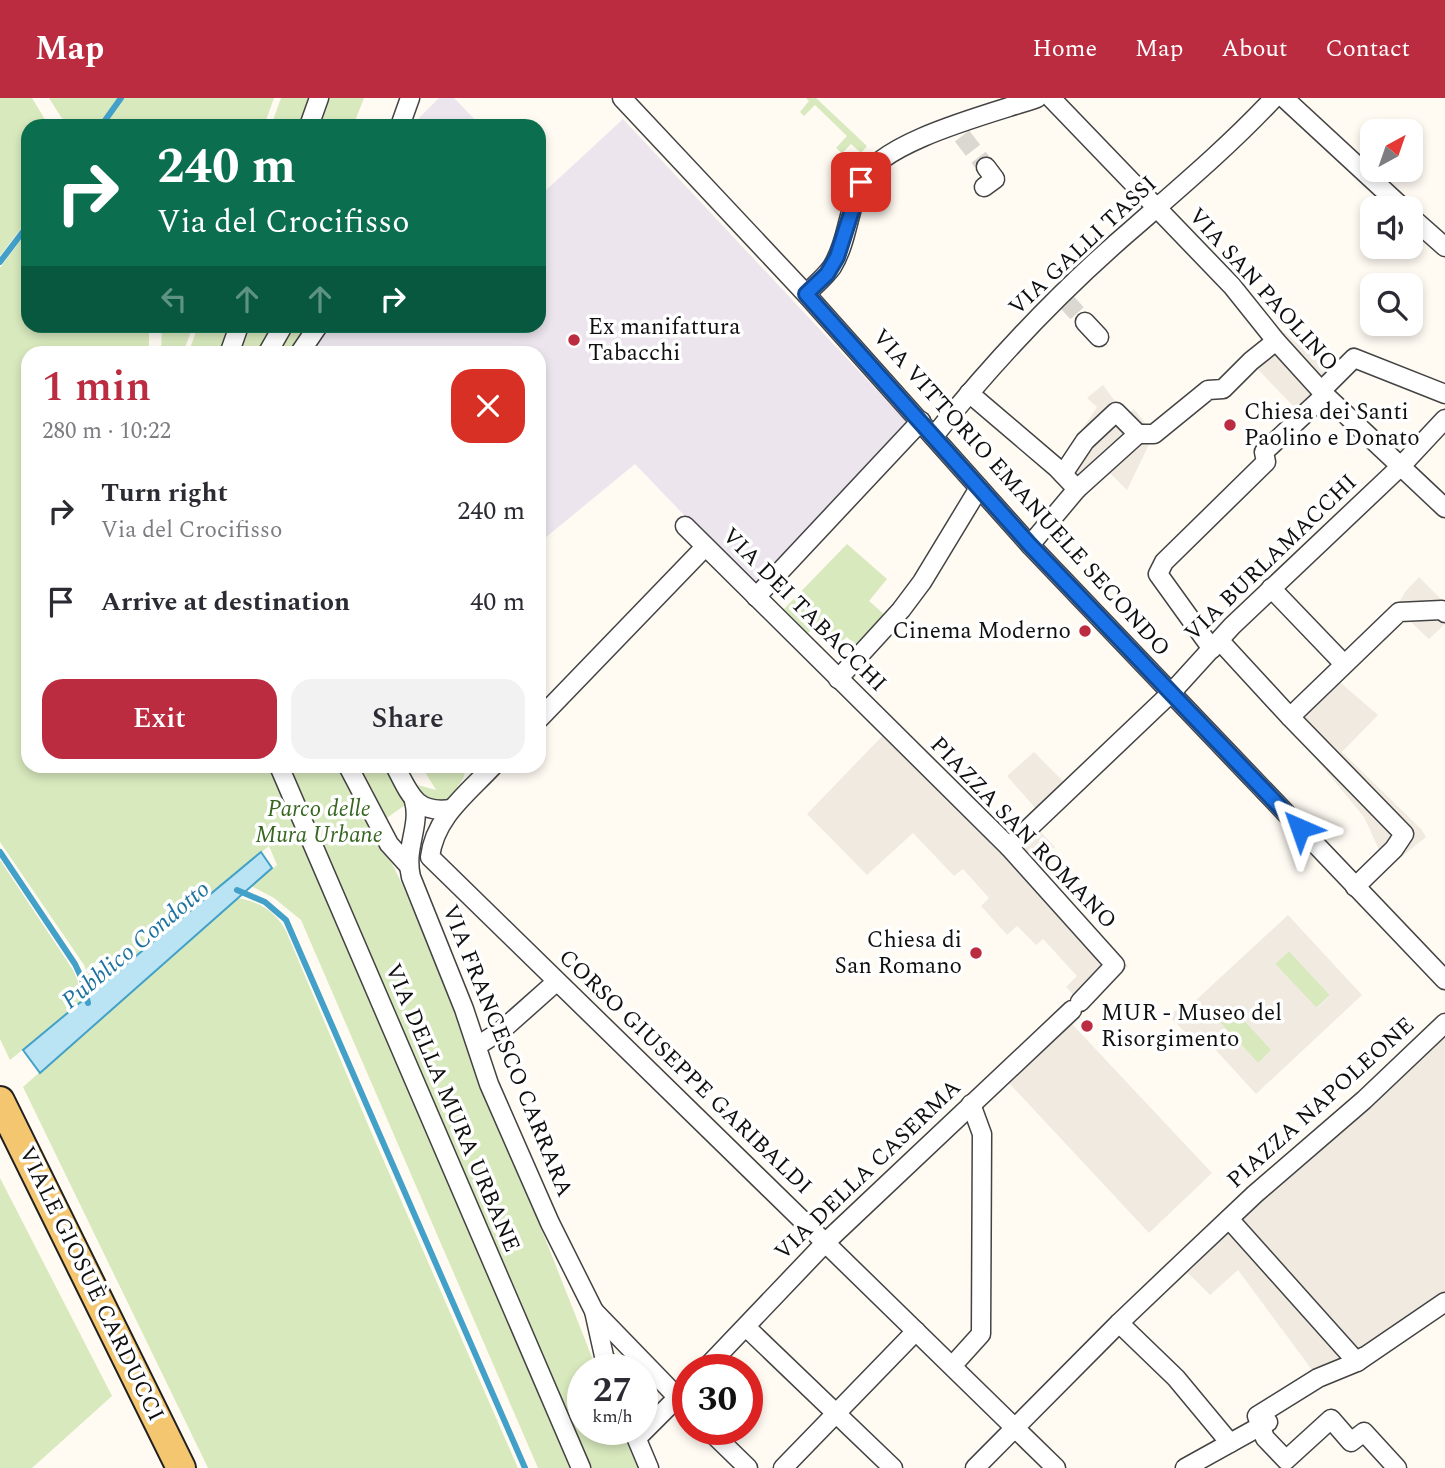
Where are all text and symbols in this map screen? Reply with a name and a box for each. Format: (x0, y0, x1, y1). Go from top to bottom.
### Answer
text: Map (35, 24, 104, 74)
text: Home (1032, 31, 1097, 67)
text: Map (1135, 31, 1183, 67)
text: About (1221, 31, 1287, 67)
text: Contact (1325, 31, 1410, 67)
north arrow (1360, 119, 1423, 182)
map controls (1360, 119, 1423, 336)
text: 240 m (157, 130, 296, 205)
icon: right (42, 147, 133, 238)
pin (831, 152, 891, 212)
icon: arrive (842, 163, 880, 201)
street label: VIA GALLI TASSI (1001, 168, 1165, 324)
button: sound (1360, 196, 1423, 259)
text: Via del Crocifisso (157, 198, 409, 247)
street label: VIA SAN PAOLINO (1180, 200, 1346, 380)
button: search (1360, 273, 1423, 336)
icon: left (155, 280, 193, 318)
icon: ahead (228, 280, 266, 318)
icon: ahead (301, 280, 339, 318)
icon: right (374, 280, 412, 318)
place label: Ex manifattura Tabacchi (588, 310, 740, 371)
street label: VIA VITTORIO EMANUELE SECONDO (864, 321, 1178, 665)
marker: Ex manifattura Tabacchi (566, 332, 582, 348)
text: 1 min (42, 356, 151, 419)
button: close (451, 369, 525, 443)
place label: Chiesa dei Santi Paolino e Donato (1244, 395, 1420, 456)
text: 280 m · 10:22 (42, 414, 171, 449)
marker: Chiesa dei Santi Paolino e Donato (1222, 417, 1238, 433)
street label: VIA BURLAMACCHI (1177, 466, 1365, 650)
text: Turn right (101, 473, 228, 513)
text: 240 m (457, 491, 525, 531)
icon: right (42, 492, 80, 530)
text: Via del Crocifisso (101, 513, 282, 548)
street label: VIA DEI TABACCHI (714, 520, 894, 700)
text: Arrive at destination (101, 582, 350, 622)
text: 40 m (470, 582, 525, 622)
icon: arrive (42, 583, 80, 621)
place label: Cinema Moderno (892, 614, 1071, 649)
marker: Cinema Moderno (1077, 623, 1093, 639)
button: Exit (42, 679, 277, 759)
button: Share (291, 679, 525, 759)
street label: PIAZZA SAN ROMANO (921, 729, 1125, 937)
position arrow (1263, 791, 1337, 865)
park label: Parco delle Mura Urbane (255, 792, 383, 853)
water label: Pubblico Condotto (54, 872, 218, 1018)
street label: VIA FRANCESCO CARRARA (432, 900, 582, 1202)
place label: Chiesa di San Romano (835, 923, 962, 984)
street label: CORSO GIUSEPPE GARIBALDI (550, 941, 820, 1203)
marker: Chiesa di San Romano (968, 945, 984, 961)
street label: VIA DELLA MURA URBANE (375, 958, 529, 1258)
place label: MUR - Museo del Risorgimento (1101, 996, 1282, 1057)
street label: PIAZZA NAPOLEONE (1219, 1009, 1423, 1197)
marker: MUR - Museo del Risorgimento (1079, 1018, 1095, 1034)
street label: VIA DELLA CASERMA (766, 1071, 970, 1269)
street label: VIALE GIOSUÈ CARDUCCI (9, 1141, 173, 1427)
speed limit sign: 30 (672, 1354, 763, 1445)
text: 27 (593, 1364, 632, 1417)
text: km/h (592, 1403, 633, 1430)

